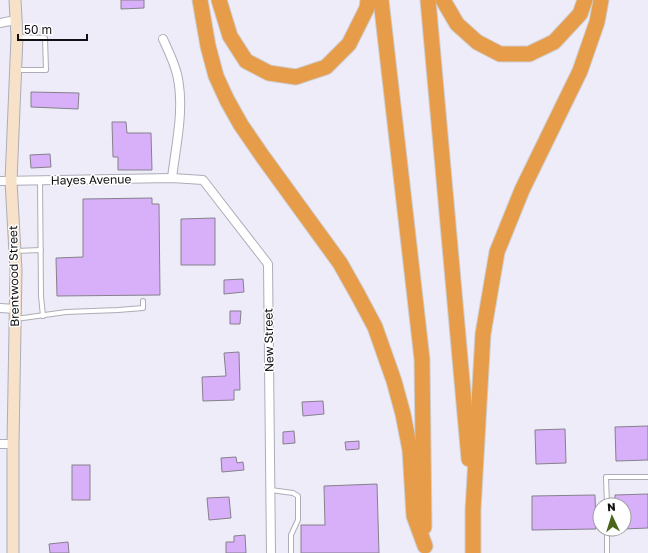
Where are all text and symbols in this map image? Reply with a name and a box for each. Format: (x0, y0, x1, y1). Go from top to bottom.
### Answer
scale bar (18, 16, 87, 42)
text: 50 m (24, 22, 52, 37)
street label: Hayes Avenue (50, 171, 132, 188)
street label: Brentwood Street (5, 225, 22, 327)
street label: New Street (260, 308, 277, 372)
north arrow (592, 497, 632, 537)
text: N (607, 500, 616, 513)

